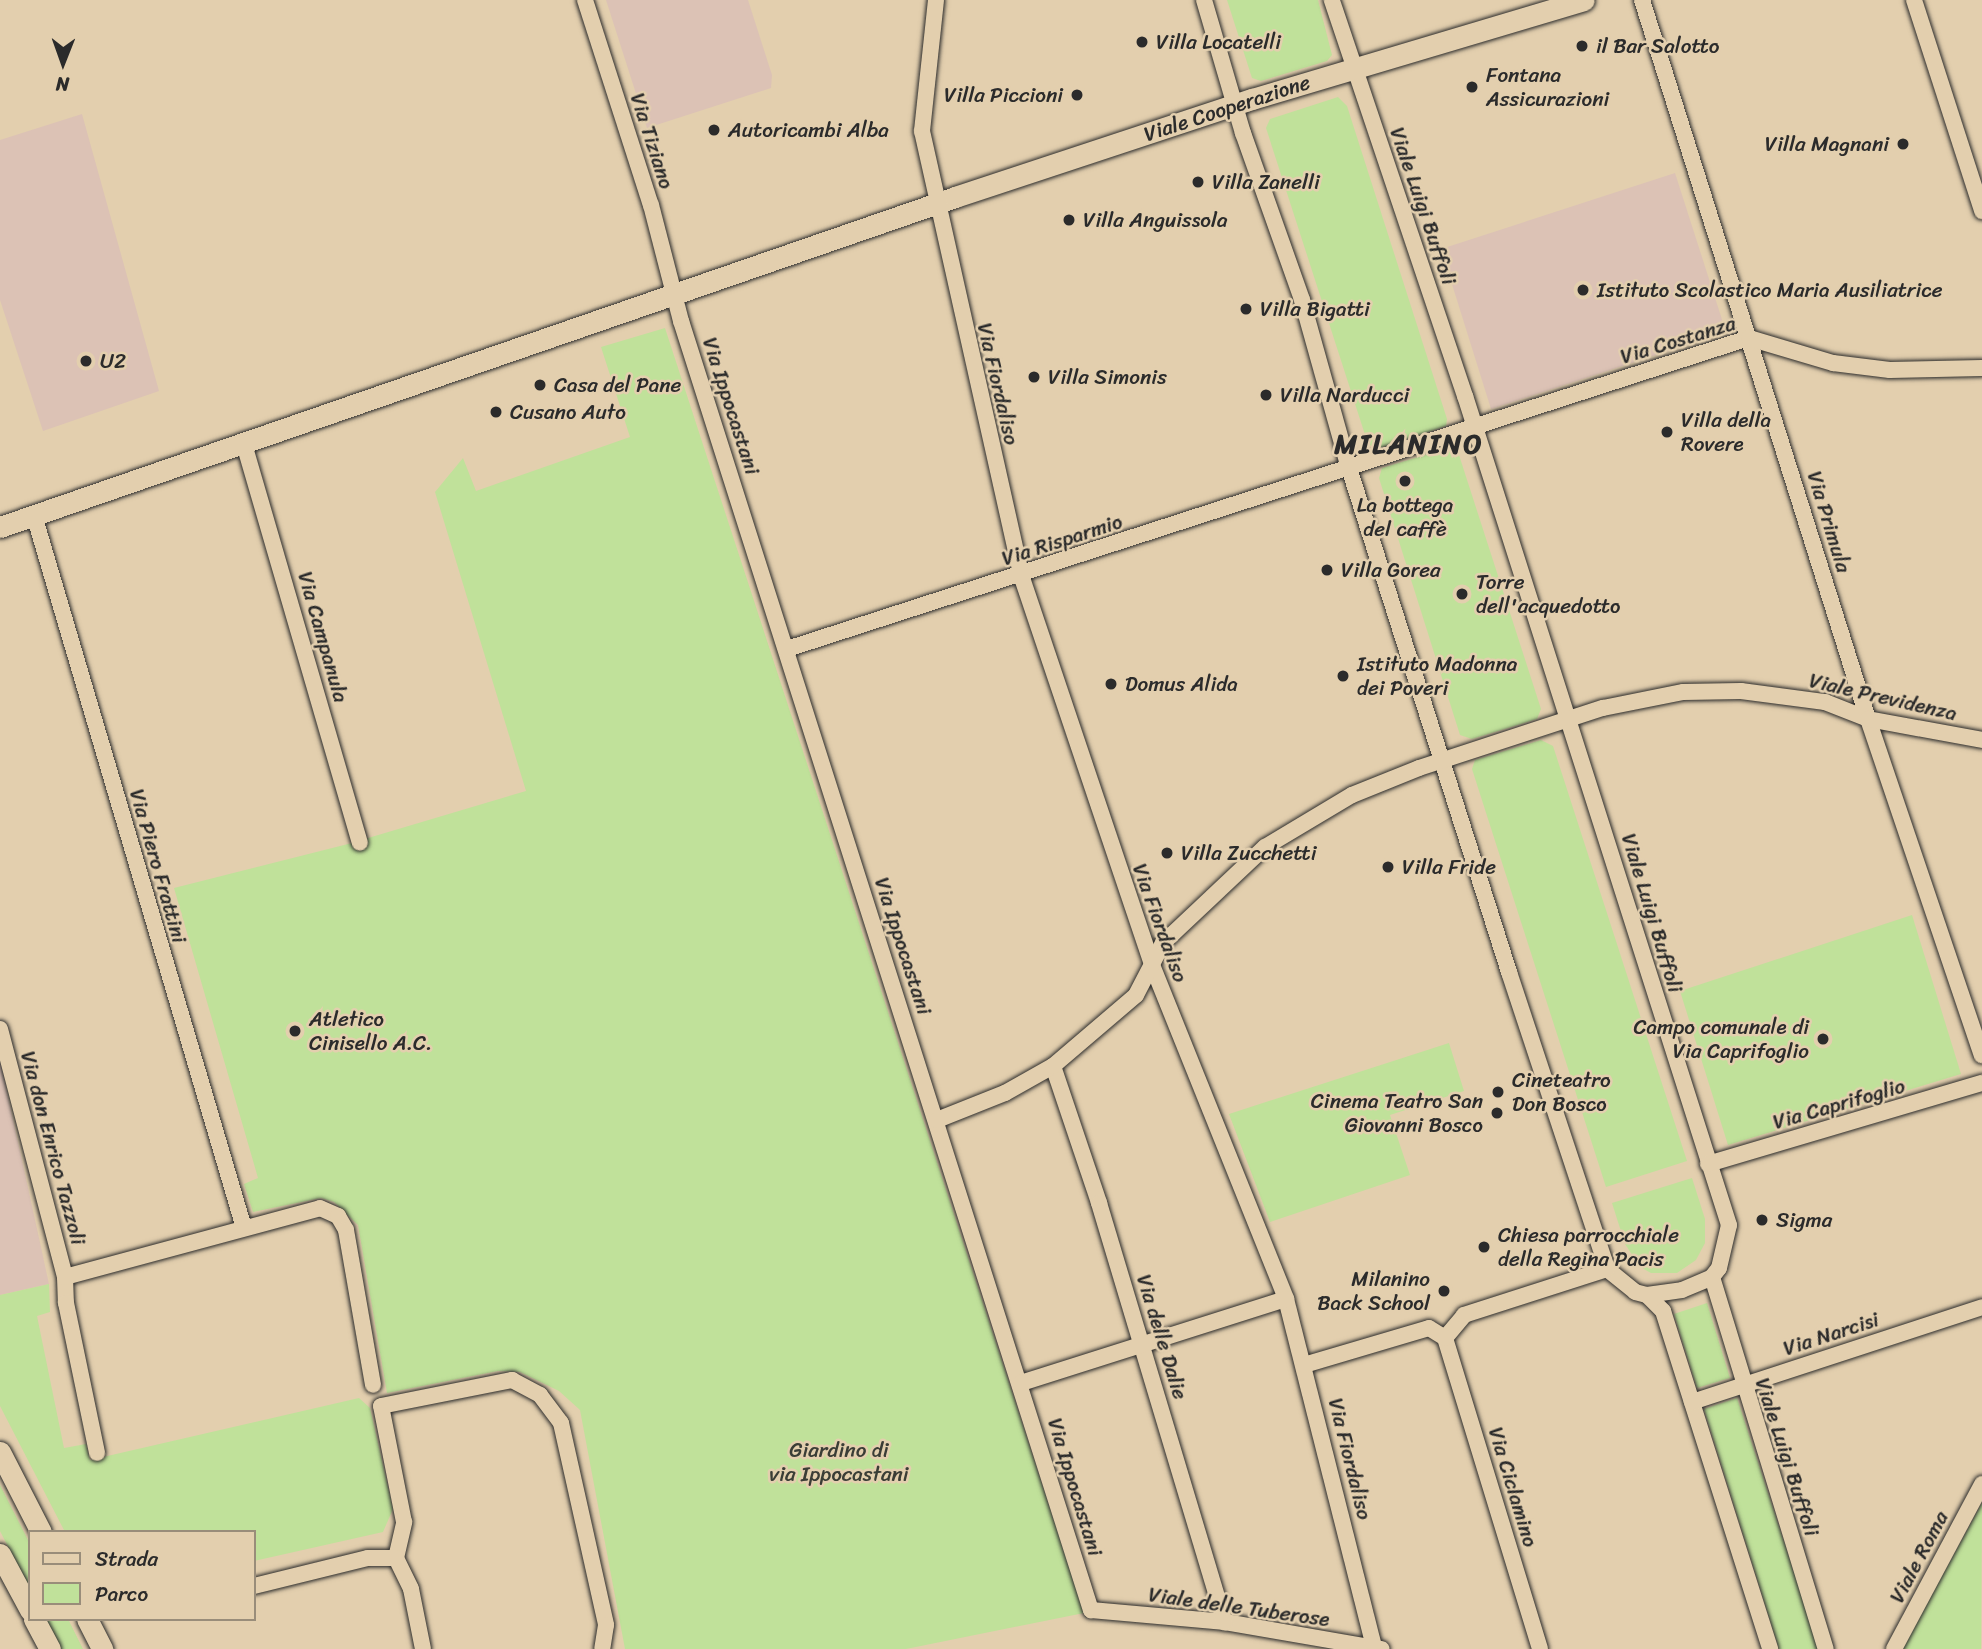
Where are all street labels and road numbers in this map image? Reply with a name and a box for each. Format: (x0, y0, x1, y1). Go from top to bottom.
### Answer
street label: Viale Cooperazione (1141, 69, 1313, 147)
street label: Via Tiziano (625, 90, 679, 192)
street label: Viale Luigi Buffoli (1384, 124, 1462, 288)
street label: Via Costanza (1617, 311, 1739, 369)
street label: Via Fiordaliso (972, 321, 1024, 447)
street label: Via Ippocastani (697, 334, 765, 478)
street label: Via Primula (1802, 468, 1856, 576)
street label: Via Risparmio (999, 509, 1125, 571)
street label: Via Campanula (292, 569, 354, 705)
street label: Viale Previdenza (1807, 668, 1959, 726)
street label: Via Piero Frattini (124, 786, 192, 946)
street label: Viale Luigi Buffoli (1616, 831, 1688, 995)
street label: Via Fiordaliso (1127, 860, 1193, 986)
street label: Via Ippocastani (869, 874, 937, 1018)
street label: Via don Enrico Tazzoli (15, 1048, 91, 1248)
street label: Via Caprifoglio (1770, 1073, 1908, 1135)
street label: Via delle Dalie (1131, 1271, 1193, 1403)
street label: Via Narcisi (1780, 1307, 1882, 1361)
street label: Viale Luigi Buffoli (1750, 1375, 1824, 1539)
street label: Via Fiordaliso (1323, 1396, 1377, 1522)
street label: Via Ippocastani (1042, 1415, 1108, 1559)
street label: Via Ciclamino (1483, 1424, 1543, 1550)
street label: Viale Roma (1884, 1507, 1954, 1607)
street label: Viale delle Tuberose (1147, 1582, 1331, 1632)

